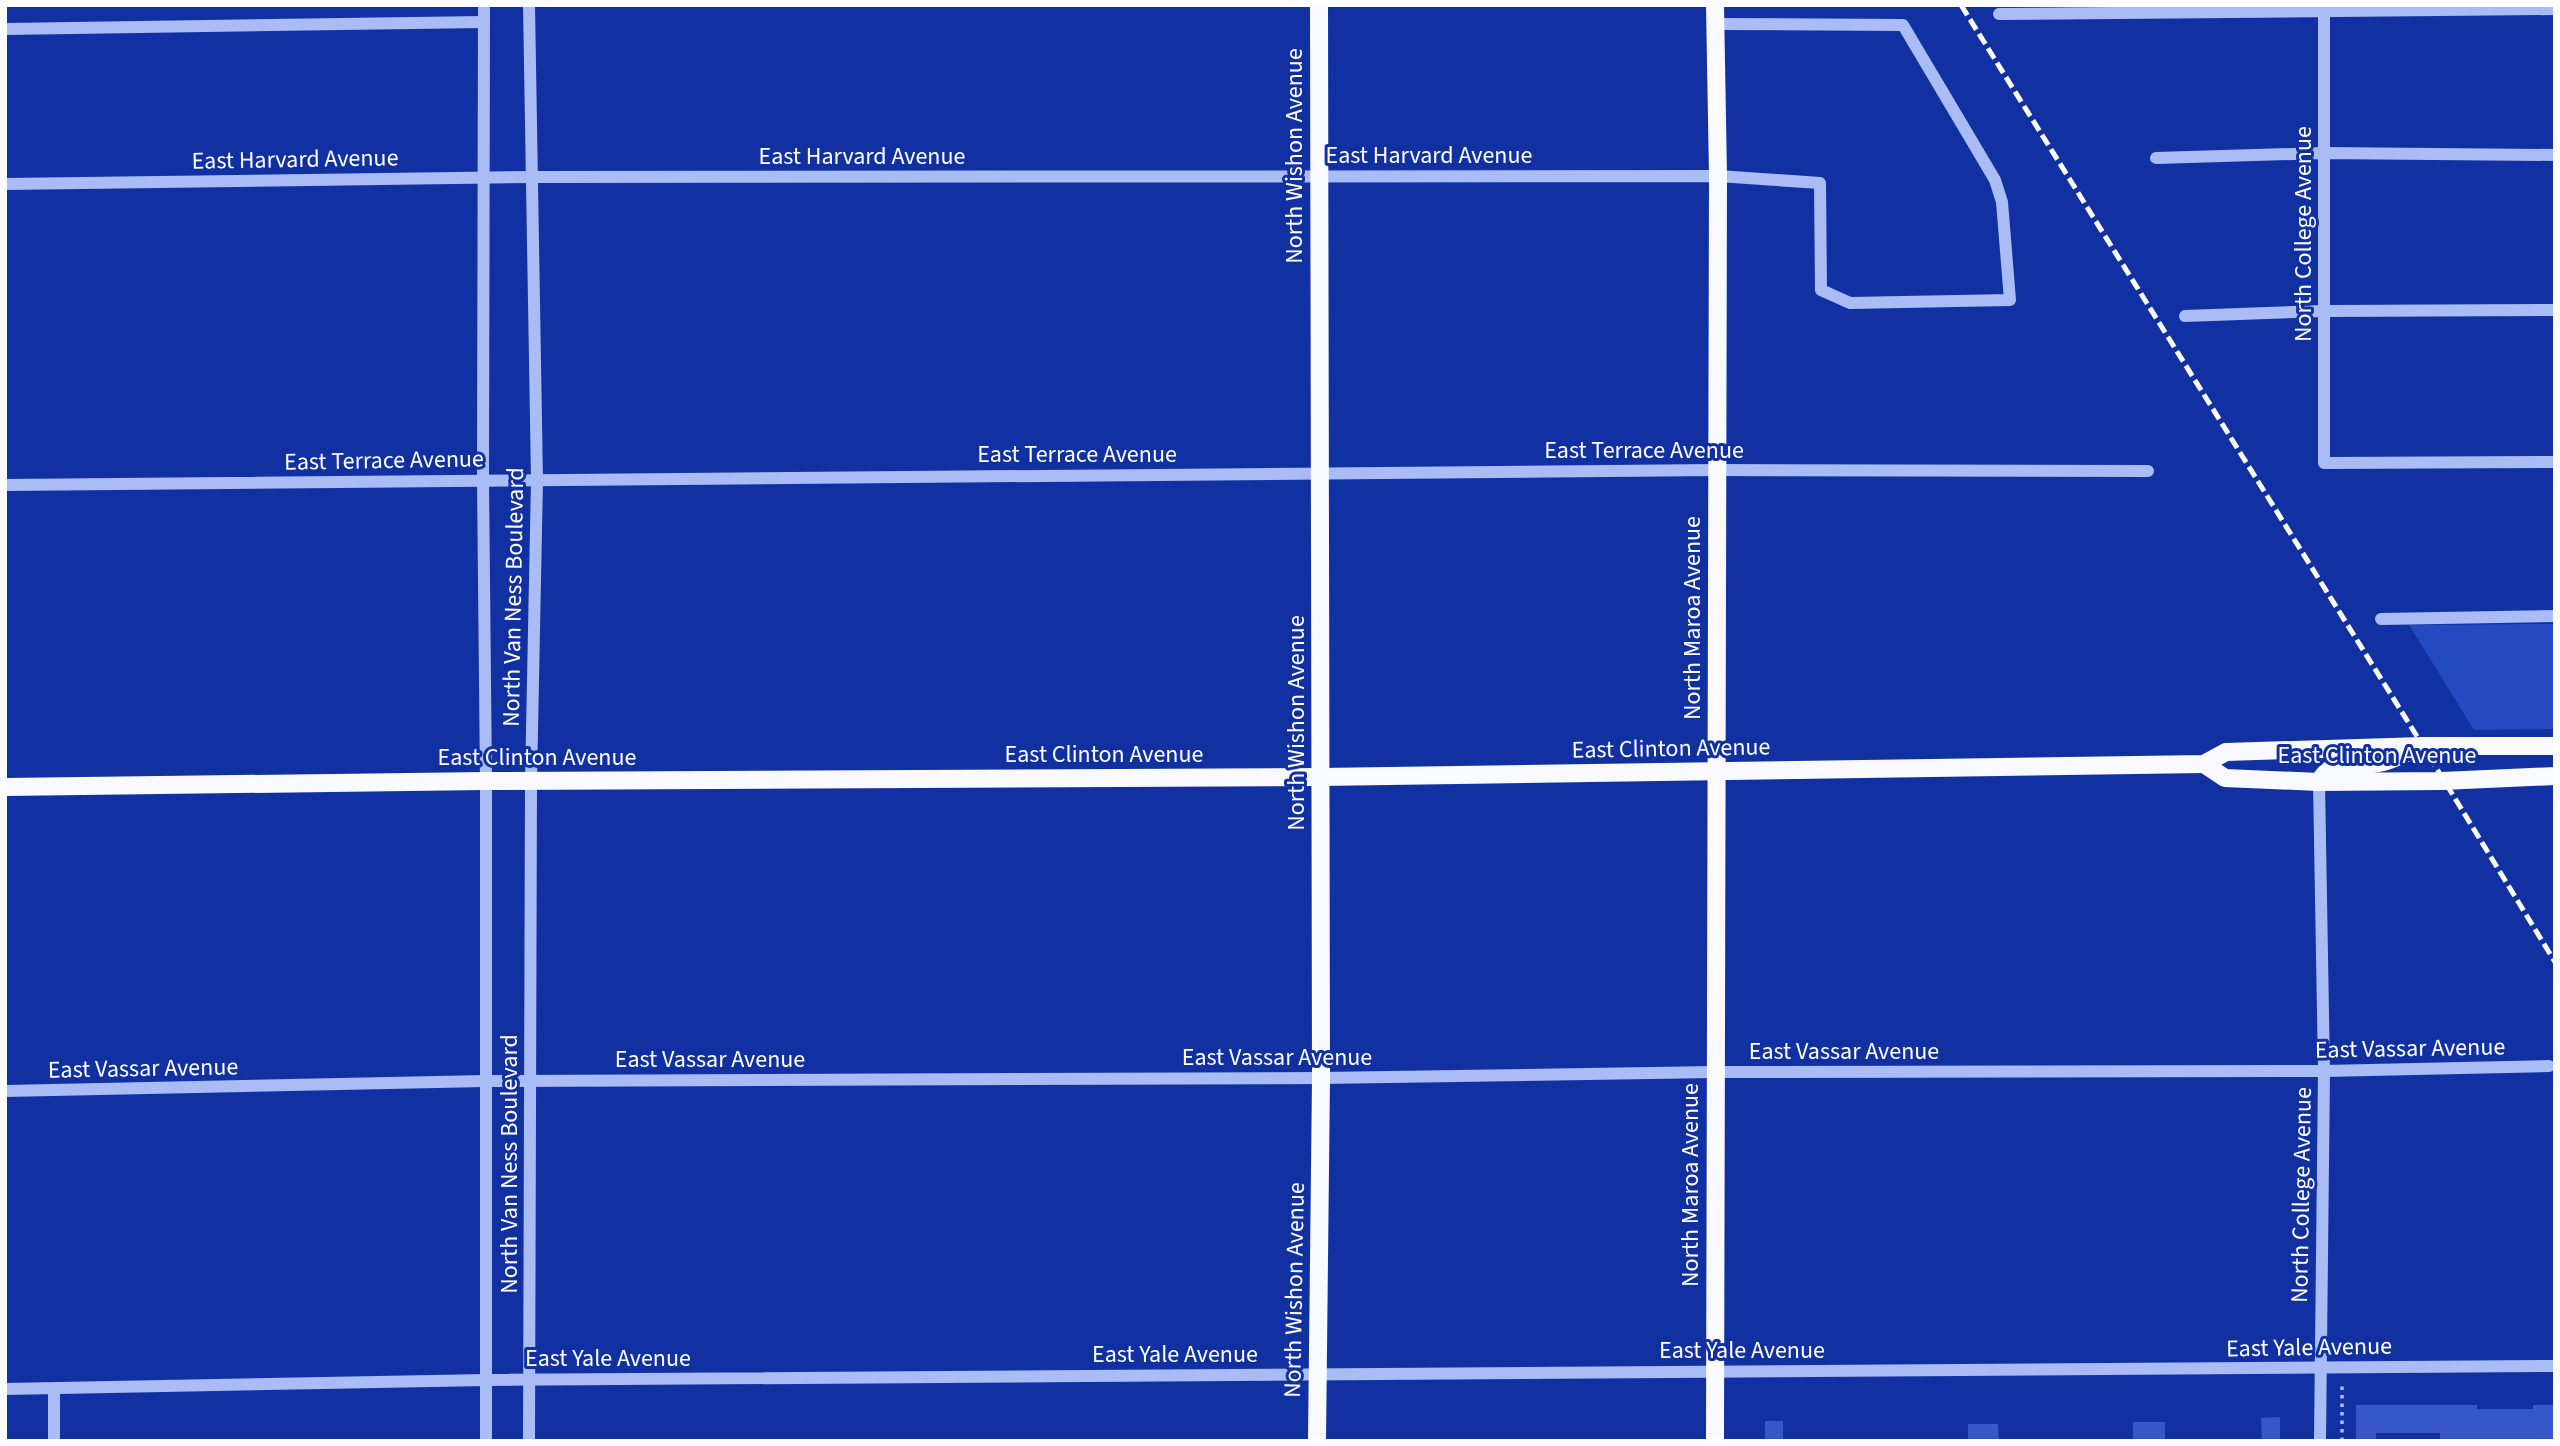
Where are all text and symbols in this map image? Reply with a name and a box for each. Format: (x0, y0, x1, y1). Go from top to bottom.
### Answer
street label: North Wishon Avenue (1277, 48, 1312, 264)
street label: North College Avenue (2286, 126, 2321, 342)
street label: East Harvard Avenue (1326, 138, 1532, 173)
street label: East Harvard Avenue (759, 139, 965, 174)
street label: East Harvard Avenue (191, 140, 399, 179)
street label: East Terrace Avenue (1544, 433, 1744, 468)
street label: East Terrace Avenue (977, 437, 1177, 472)
street label: East Terrace Avenue (284, 441, 484, 480)
street label: North Van Ness Boulevard (494, 467, 533, 727)
street label: North Maroa Avenue (1675, 516, 1710, 720)
street label: North Wishon Avenue (1279, 615, 1314, 831)
street label: East Clinton Avenue (1571, 729, 1771, 768)
street label: East Clinton Avenue (1005, 737, 1203, 772)
street label: East Clinton Avenue (2278, 738, 2476, 773)
street label: East Clinton Avenue (438, 740, 636, 775)
street label: East Vassar Avenue (2314, 1029, 2506, 1068)
street label: North Van Ness Boulevard (492, 1034, 527, 1294)
street label: East Vassar Avenue (1749, 1034, 1939, 1069)
street label: East Vassar Avenue (1182, 1040, 1372, 1075)
street label: East Vassar Avenue (615, 1042, 805, 1077)
street label: East Vassar Avenue (47, 1049, 239, 1088)
street label: North Maroa Avenue (1673, 1083, 1708, 1287)
street label: North College Avenue (2282, 1087, 2321, 1303)
street label: North Wishon Avenue (1275, 1182, 1314, 1398)
street label: East Yale Avenue (2226, 1329, 2392, 1366)
street label: East Yale Avenue (1659, 1333, 1825, 1368)
street label: East Yale Avenue (1092, 1337, 1258, 1372)
street label: East Yale Avenue (525, 1341, 691, 1376)

